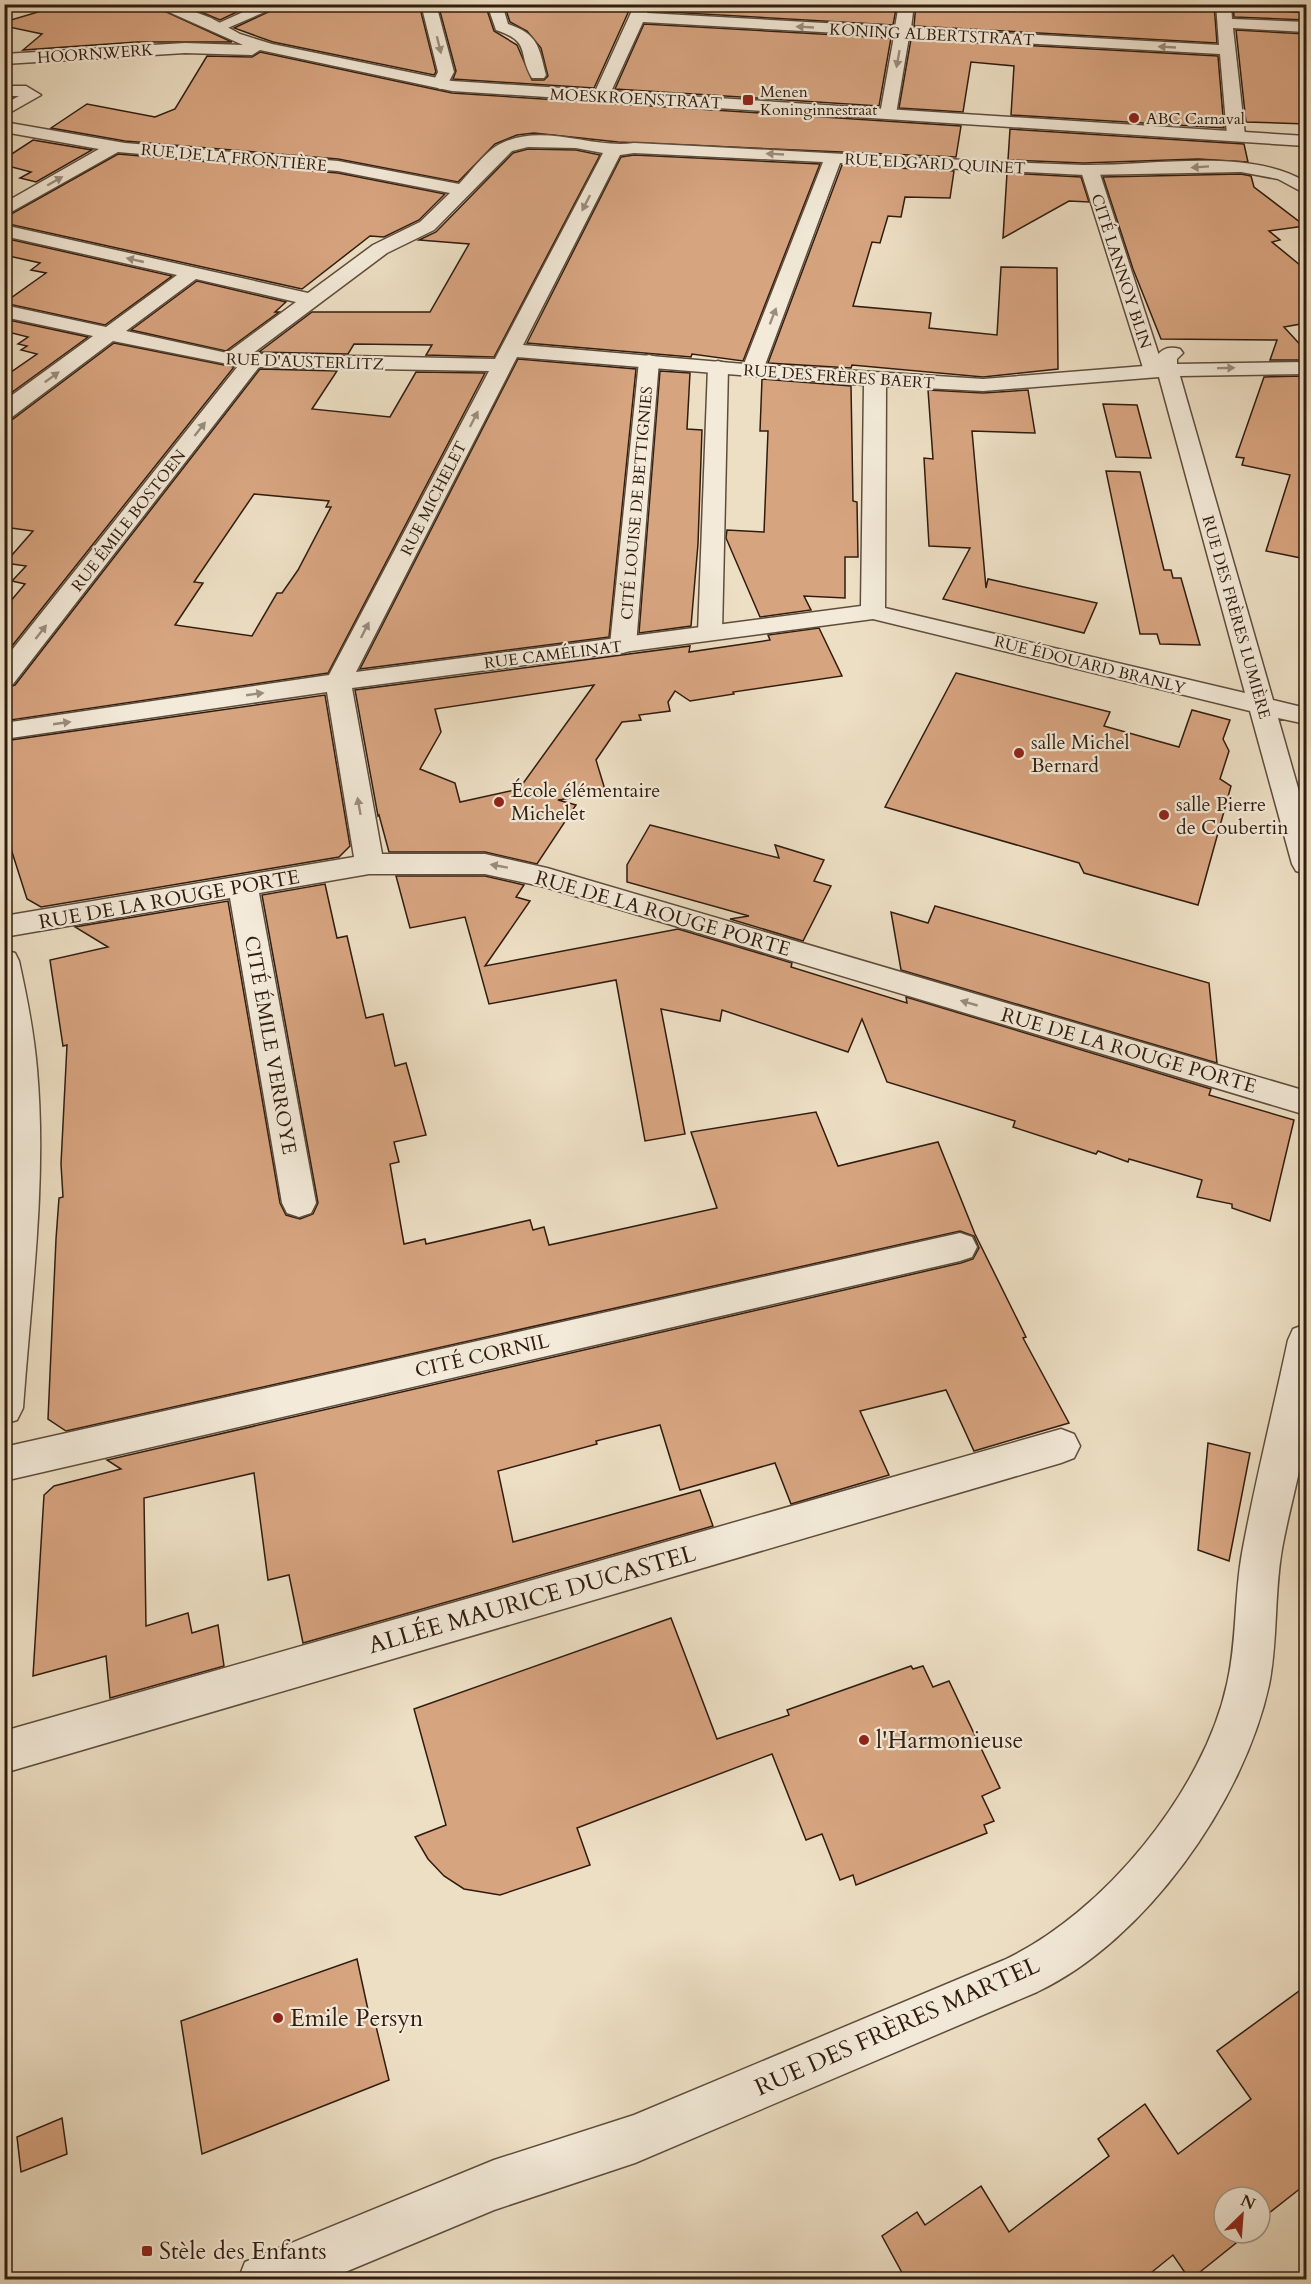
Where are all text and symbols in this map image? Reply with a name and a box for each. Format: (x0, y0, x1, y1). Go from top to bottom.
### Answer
street label: KONING ALBERTSTRAAT (829, 19, 1035, 51)
one-way arrow (796, 23, 815, 32)
one-way arrow (435, 36, 445, 54)
street label: HOORNWERK (36, 39, 154, 69)
one-way arrow (1158, 43, 1177, 52)
one-way arrow (893, 50, 902, 69)
place label: Menen Koninginnestraat (760, 81, 877, 121)
street label: MOESKROENSTRAAT (549, 84, 723, 115)
marker: Menen Koninginnestraat (741, 93, 755, 107)
place label: ABC Carnaval (1146, 108, 1245, 130)
marker: ABC Carnaval (1127, 111, 1141, 125)
street label: RUE DE LA FRONTIÈRE (140, 139, 328, 177)
street label: RUE EDGARD QUINET (844, 148, 1026, 180)
one-way arrow (765, 150, 784, 159)
one-way arrow (1190, 162, 1209, 172)
one-way arrow (47, 176, 63, 187)
street label: CITÉ LANNOY BLIN (1086, 191, 1157, 352)
one-way arrow (581, 195, 591, 212)
one-way arrow (125, 255, 144, 264)
one-way arrow (769, 307, 778, 325)
street label: RUE D'AUSTERLITZ (225, 348, 384, 376)
street label: RUE DES FRÈRES BAERT (742, 359, 936, 395)
one-way arrow (1217, 363, 1236, 373)
one-way arrow (44, 372, 59, 384)
street label: CITÉ LOUISE DE BETTIGNIES (616, 385, 658, 621)
one-way arrow (469, 411, 478, 428)
one-way arrow (193, 421, 205, 436)
street label: RUE MICHELET (396, 437, 472, 559)
street label: RUE ÉMILE BOSTOEN (66, 445, 191, 596)
street label: RUE DES FRÈRES LUMIÈRE (1196, 513, 1276, 722)
one-way arrow (360, 621, 370, 638)
one-way arrow (34, 624, 46, 639)
street label: RUE ÉDOUARD BRANLY (992, 631, 1188, 699)
street label: RUE CAMÉLINAT (483, 636, 624, 674)
one-way arrow (246, 690, 265, 699)
one-way arrow (53, 718, 72, 727)
place label: salle Michel Bernard (1031, 729, 1130, 779)
marker: salle Michel Bernard (1012, 746, 1026, 760)
place label: École élémentaire Michelet (511, 777, 660, 827)
place label: salle Pierre de Coubertin (1176, 791, 1289, 841)
marker: École élémentaire Michelet (492, 795, 506, 809)
one-way arrow (355, 797, 364, 816)
marker: salle Pierre de Coubertin (1157, 808, 1171, 822)
one-way arrow (489, 861, 508, 870)
street label: RUE DE LA ROUGE PORTE (36, 863, 302, 936)
street label: RUE DE LA ROUGE PORTE (532, 864, 794, 963)
street label: CITÉ ÉMILE VERROYE (238, 934, 303, 1157)
one-way arrow (959, 998, 977, 1007)
street label: RUE DE LA ROUGE PORTE (998, 1001, 1260, 1100)
street label: CITÉ CORNIL (412, 1327, 553, 1384)
street label: ALLÉE MAURICE DUCASTEL (364, 1537, 700, 1662)
place label: l'Harmonieuse (876, 1724, 1023, 1757)
marker: l'Harmonieuse (857, 1733, 871, 1747)
street label: RUE DES FRÈRES MARTEL (750, 1948, 1045, 2104)
place label: Emile Persyn (290, 2002, 424, 2035)
marker: Emile Persyn (271, 2011, 285, 2025)
north arrow (1212, 2185, 1272, 2245)
text: N (1237, 2189, 1259, 2215)
place label: Stèle des Enfants (159, 2235, 326, 2268)
marker: Stèle des Enfants (140, 2244, 154, 2258)

